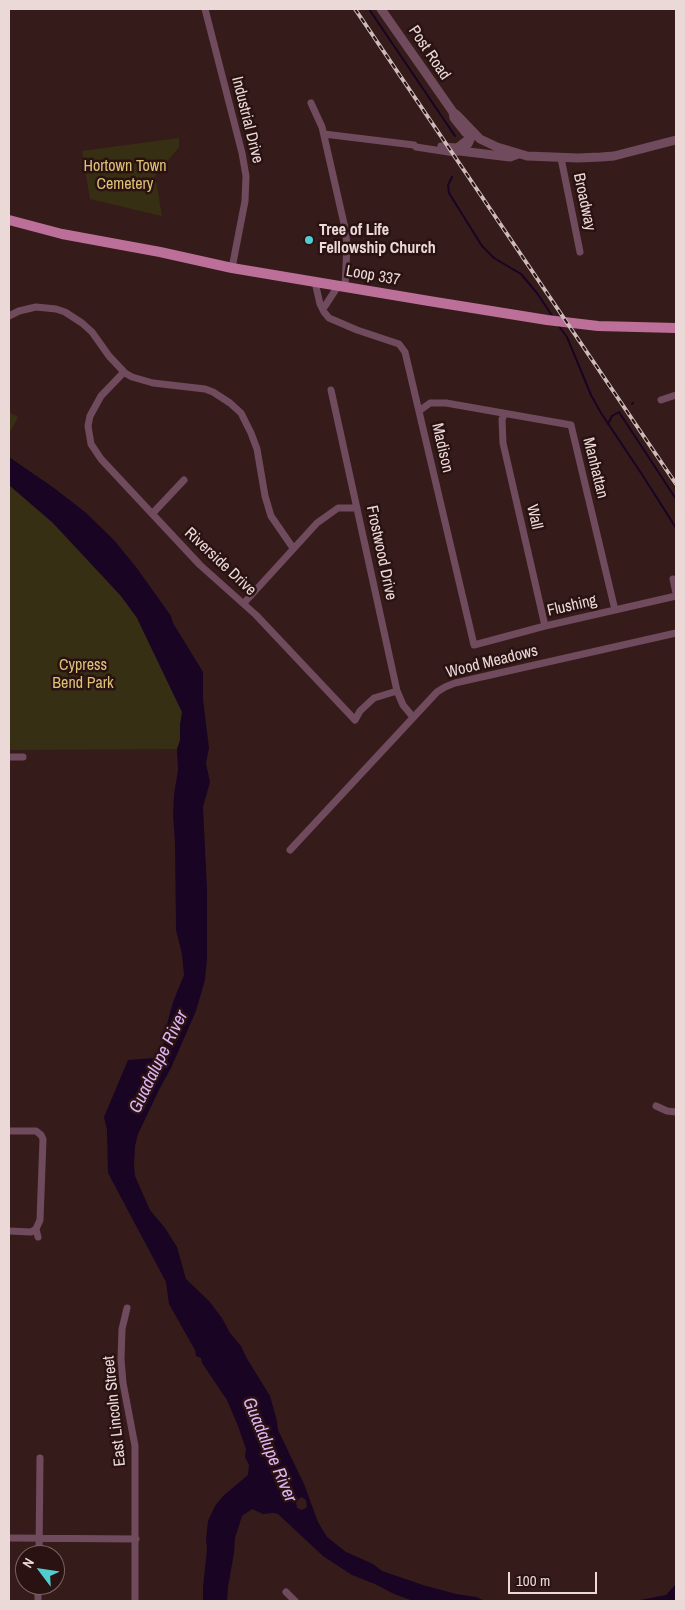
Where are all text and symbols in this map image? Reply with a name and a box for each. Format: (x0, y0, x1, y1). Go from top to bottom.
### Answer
street label: Post Road (404, 22, 454, 84)
street label: Industrial Drive (227, 75, 267, 165)
park label: Hortown Town Cemetery (83, 157, 167, 195)
street label: Broadway (569, 171, 599, 233)
place label: Tree of Life Fellowship Church (319, 221, 436, 259)
marker: Tree of Life Fellowship Church (303, 234, 315, 246)
street label: Loop 337 (344, 262, 402, 290)
street label: Madison (427, 421, 457, 475)
street label: Manhattan (578, 436, 612, 500)
street label: Wall (522, 503, 546, 531)
street label: Frostwood Drive (362, 504, 400, 602)
street label: Riverside Drive (180, 524, 260, 600)
street label: Flushing (545, 591, 599, 621)
street label: Wood Meadows (444, 641, 540, 683)
park label: Cypress Bend Park (52, 656, 114, 694)
water label: Guadalupe River (125, 1007, 193, 1117)
street label: East Lincoln Street (100, 1355, 130, 1467)
water label: Guadalupe River (237, 1394, 301, 1506)
north arrow (15, 1545, 65, 1595)
text: N (18, 1555, 38, 1571)
scale bar (510, 1562, 599, 1594)
text: 100 m (516, 1570, 550, 1591)

